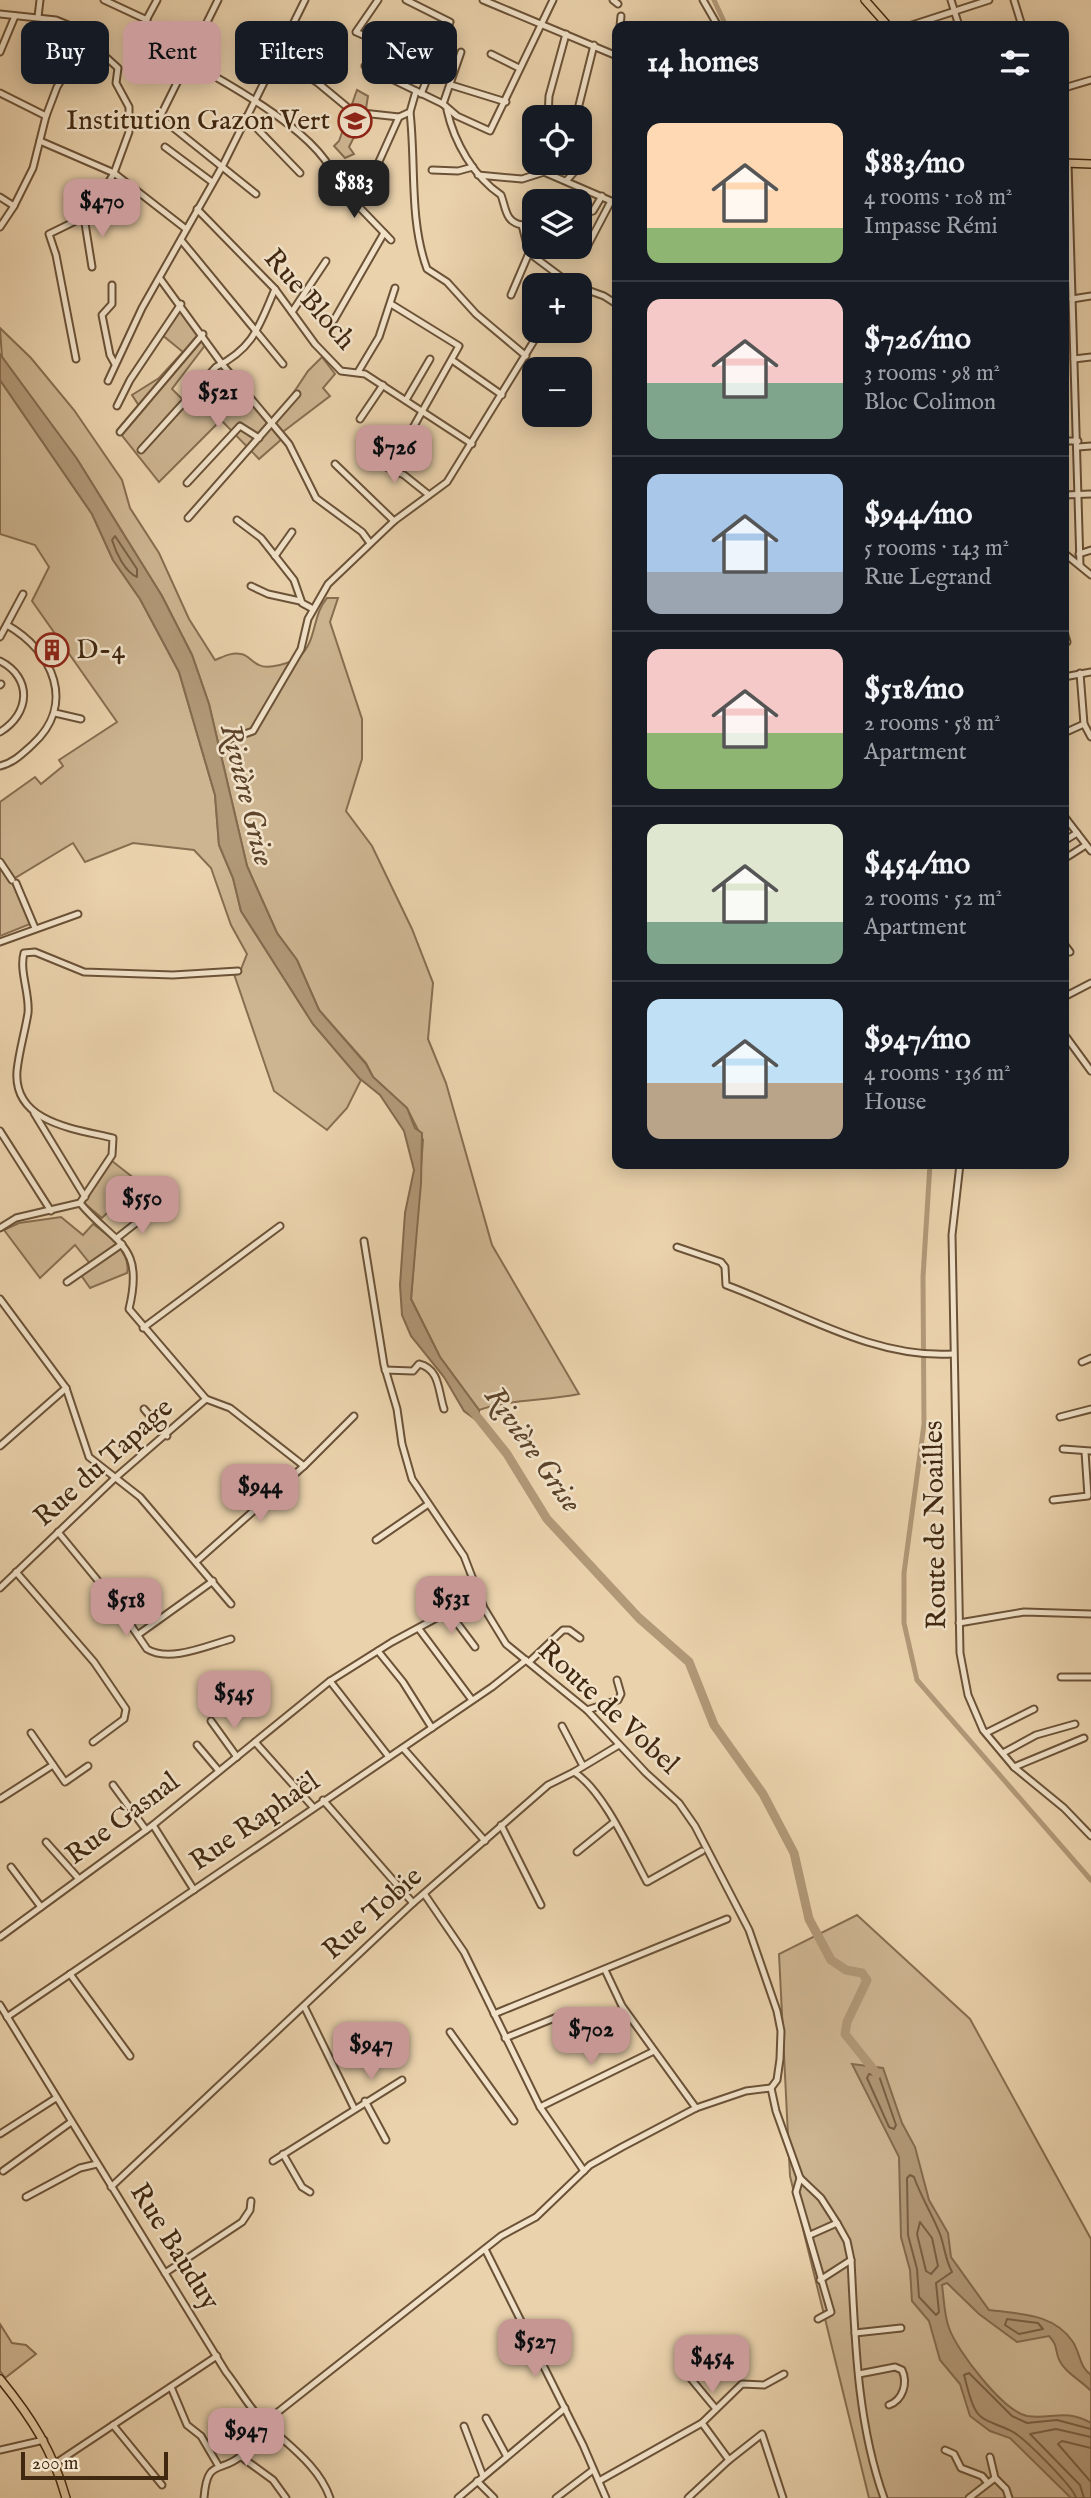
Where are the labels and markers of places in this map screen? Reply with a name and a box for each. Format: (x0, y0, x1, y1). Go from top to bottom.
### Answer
school or university icon: Institution Gazon Vert (336, 102, 374, 140)
place label: Institution Gazon Vert (66, 104, 330, 139)
pin: $883 (313, 160, 395, 220)
pin: $470 (61, 180, 143, 239)
pin: $521 (177, 370, 259, 430)
pin: $726 (353, 426, 435, 485)
building icon: D-4 (33, 631, 71, 669)
place label: D-4 (76, 633, 125, 668)
pin: $550 (101, 1176, 183, 1236)
pin: $944 (219, 1464, 301, 1524)
pin: $531 (410, 1576, 492, 1636)
pin: $518 (85, 1578, 167, 1638)
pin: $545 (193, 1672, 275, 1731)
pin: $702 (550, 2008, 632, 2067)
pin: $947 (330, 2022, 412, 2082)
pin: $527 (494, 2320, 576, 2379)
pin: $454 (671, 2336, 753, 2395)
pin: $947 (205, 2408, 287, 2468)

